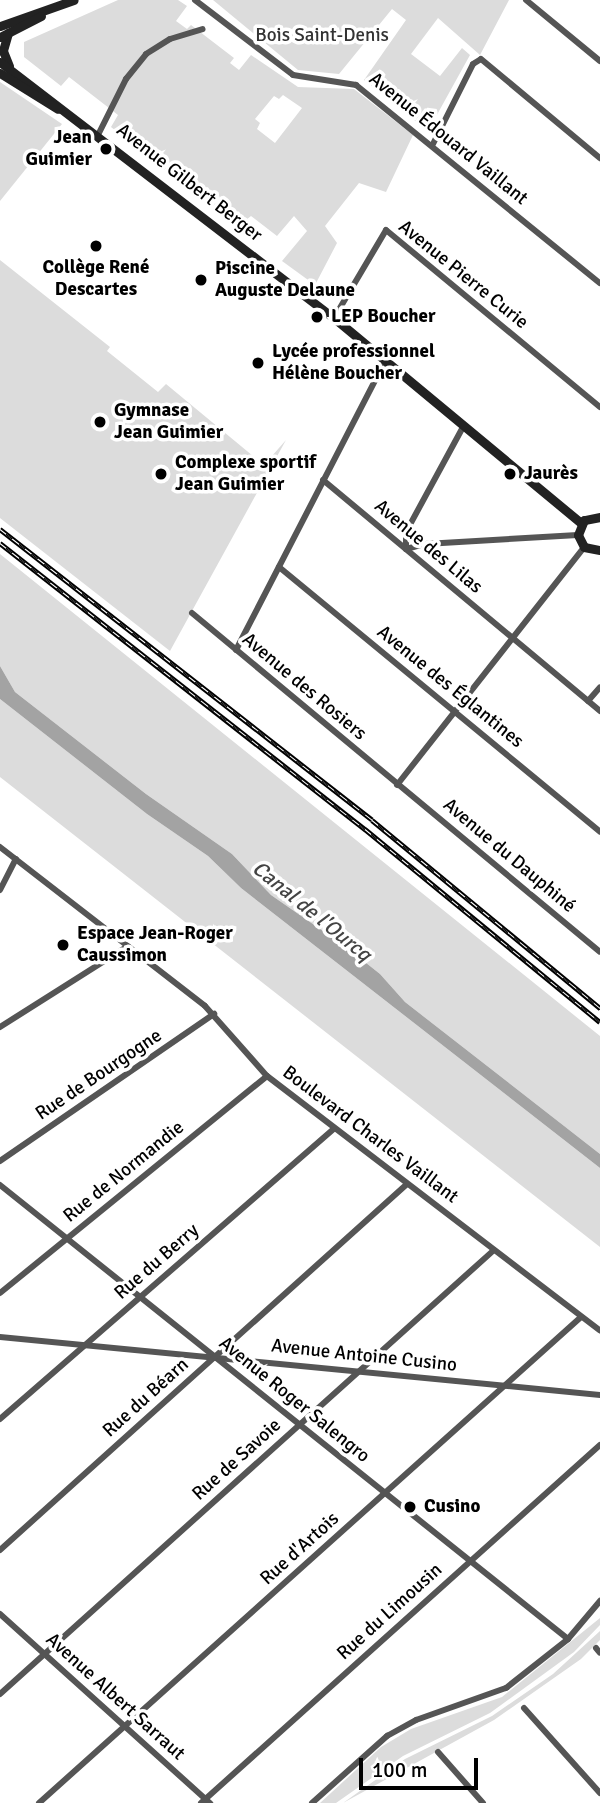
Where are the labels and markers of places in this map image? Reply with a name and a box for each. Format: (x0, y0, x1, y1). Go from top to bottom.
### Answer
place label: Jean Guimier (25, 127, 92, 171)
marker: Jean Guimier (98, 141, 114, 157)
marker: Collège René Descartes (88, 238, 104, 254)
place label: Collège René Descartes (43, 257, 149, 301)
place label: Piscine Auguste Delaune (215, 258, 355, 302)
marker: Piscine Auguste Delaune (193, 272, 209, 288)
place label: LEP Boucher (331, 306, 435, 328)
marker: LEP Boucher (309, 309, 325, 325)
place label: Lycée professionnel Hélène Boucher (272, 341, 435, 385)
marker: Lycée professionnel Hélène Boucher (250, 355, 266, 371)
place label: Gymnase Jean Guimier (114, 400, 223, 444)
marker: Gymnase Jean Guimier (92, 414, 108, 430)
place label: Complexe sportif Jean Guimier (175, 452, 316, 496)
place label: Jaurès (524, 463, 578, 485)
marker: Complexe sportif Jean Guimier (153, 466, 169, 482)
marker: Jaurès (502, 466, 518, 482)
place label: Espace Jean-Roger Caussimon (77, 923, 233, 967)
marker: Espace Jean-Roger Caussimon (55, 937, 71, 953)
place label: Cusino (424, 1496, 480, 1518)
marker: Cusino (402, 1499, 418, 1515)

